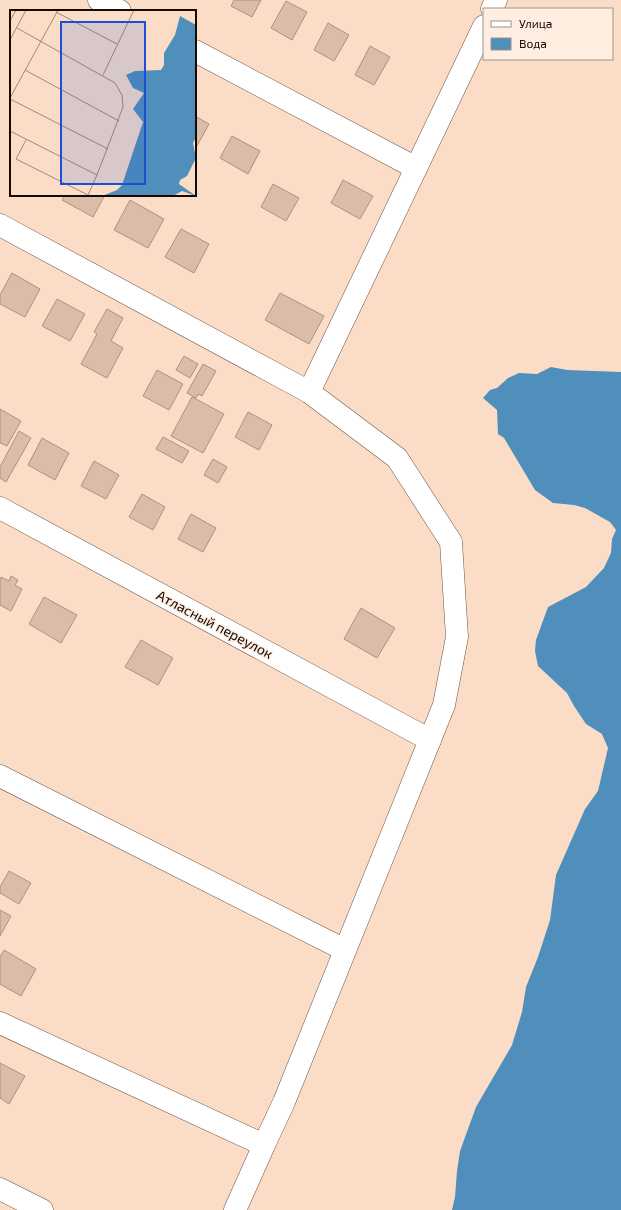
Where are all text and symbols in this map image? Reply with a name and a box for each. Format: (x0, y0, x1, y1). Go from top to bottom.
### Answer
legend (483, 8, 613, 60)
inset map (10, 10, 196, 196)
text: Улица (519, 16, 552, 30)
text: Вода (519, 36, 547, 50)
street label: Атласный переулок (154, 586, 276, 662)

